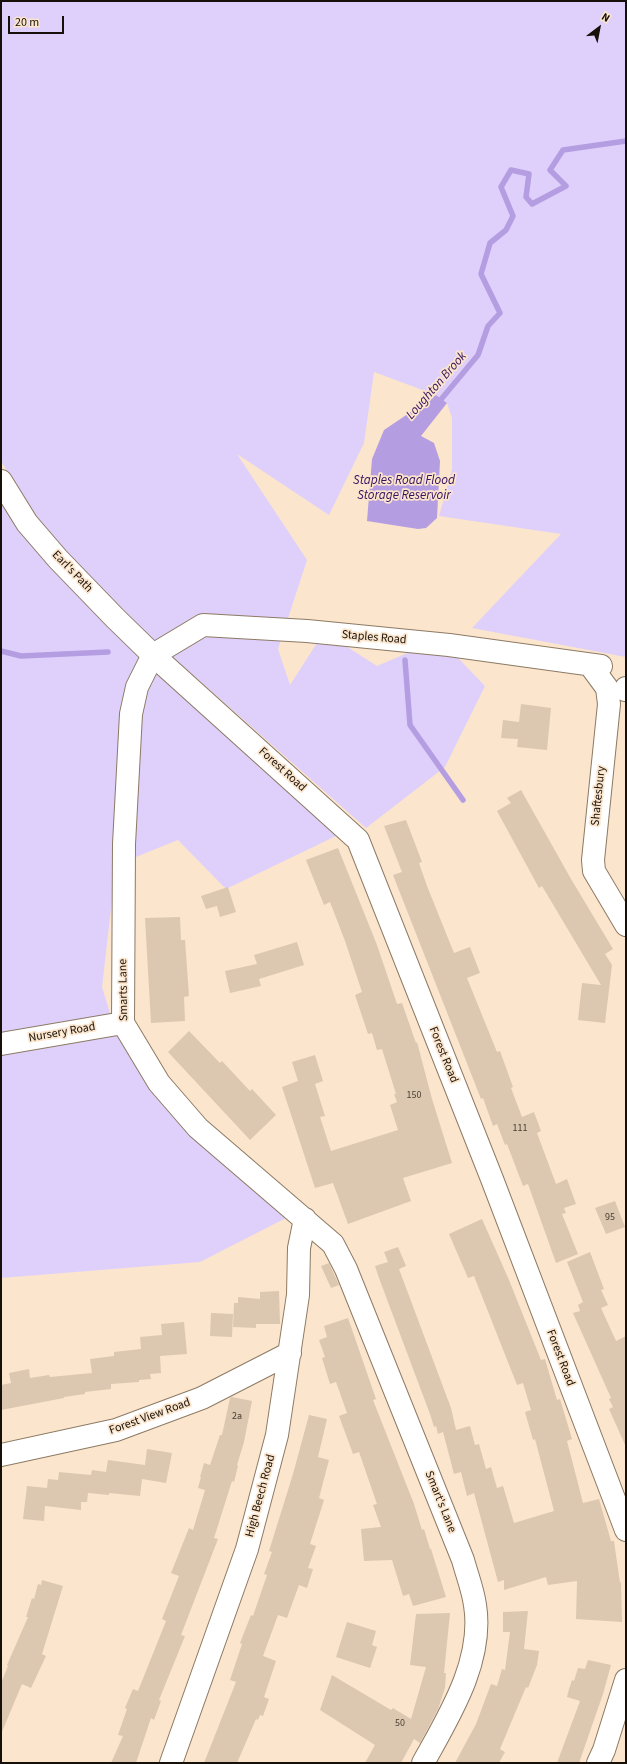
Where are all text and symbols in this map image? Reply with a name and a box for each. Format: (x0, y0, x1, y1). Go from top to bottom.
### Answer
scale bar (10, 8, 66, 34)
north arrow (579, 8, 619, 48)
text: N (599, 9, 613, 26)
text: 20 m (15, 14, 39, 31)
water label: Loughton Brook (403, 349, 471, 423)
water label: Staples Road Flood Storage Reservoir (353, 473, 455, 504)
street label: Earl's Path (49, 548, 95, 596)
street label: Staples Road (341, 628, 407, 648)
street label: Forest Road (255, 745, 309, 795)
street label: Shaftesbury (589, 765, 609, 827)
street label: Smarts Lane (116, 959, 132, 1021)
street label: Nursery Road (27, 1020, 97, 1046)
street label: Forest Road (425, 1025, 461, 1085)
house number: 150 (407, 1090, 421, 1102)
house number: 111 (513, 1123, 527, 1135)
house number: 95 (605, 1212, 615, 1224)
street label: Forest Road (543, 1328, 577, 1388)
street label: Forest View Road (107, 1396, 193, 1438)
house number: 2a (232, 1411, 242, 1423)
street label: High Beech Road (243, 1453, 279, 1539)
street label: Smart's Lane (421, 1469, 459, 1535)
house number: 50 (395, 1718, 405, 1730)

